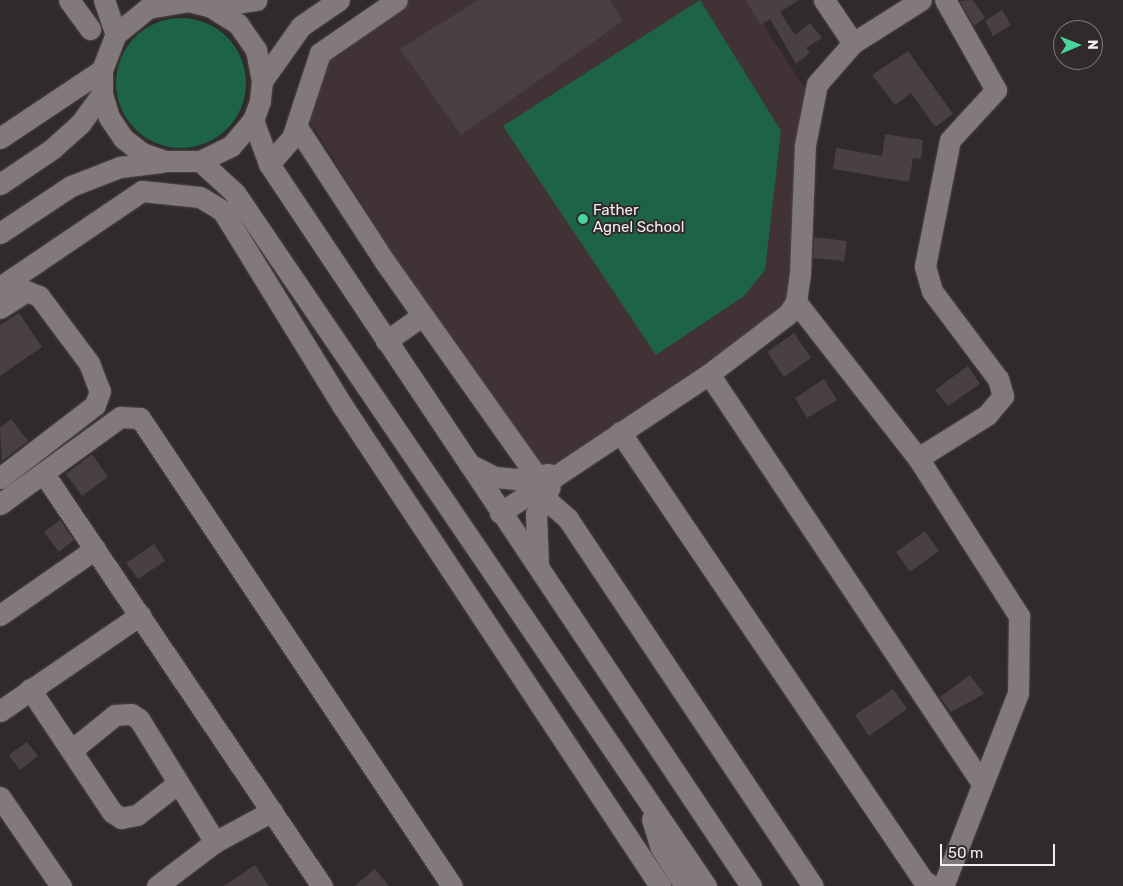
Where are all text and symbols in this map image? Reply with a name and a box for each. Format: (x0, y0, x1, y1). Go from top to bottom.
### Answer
north arrow (1053, 20, 1103, 70)
text: N (1084, 40, 1101, 50)
place label: Father Agnel School (593, 201, 684, 236)
marker: Father Agnel School (577, 213, 589, 225)
scale bar (943, 834, 1058, 866)
text: 50 m (948, 844, 983, 862)

